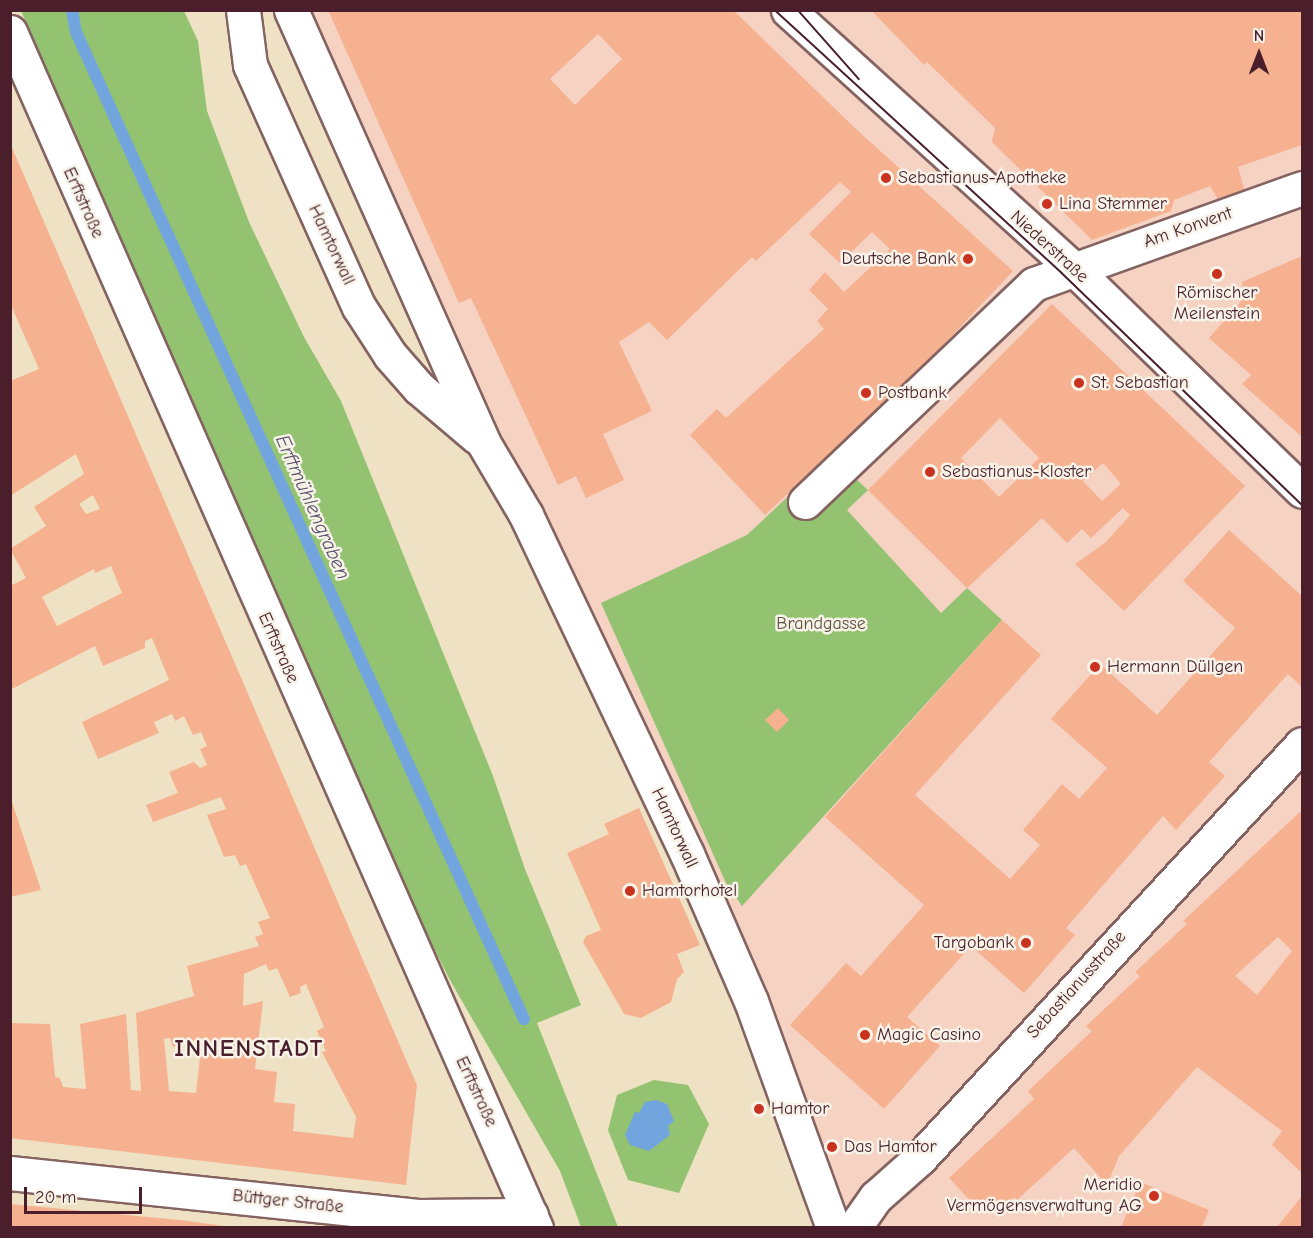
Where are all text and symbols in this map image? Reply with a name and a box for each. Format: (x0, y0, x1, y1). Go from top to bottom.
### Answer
north arrow (1229, 24, 1289, 84)
text: N (1254, 27, 1264, 45)
street label: Erftstraße (58, 164, 108, 242)
place label: Sebastianus-Apotheke (898, 167, 1066, 189)
marker: Sebastianus-Apotheke (879, 171, 893, 185)
place label: Lina Stemmer (1059, 193, 1167, 215)
marker: Lina Stemmer (1040, 197, 1054, 211)
street label: Hamtorwall (303, 201, 359, 289)
street label: Am Konvent (1141, 203, 1235, 253)
street label: Niederstraße (1005, 206, 1093, 288)
place label: Deutsche Bank (841, 248, 956, 270)
marker: Deutsche Bank (961, 252, 975, 266)
marker: Römischer Meilenstein (1210, 267, 1224, 281)
place label: Römischer Meilenstein (1174, 283, 1260, 326)
place label: St. Sebastian (1091, 372, 1189, 394)
marker: St. Sebastian (1072, 376, 1086, 390)
place label: Postbank (878, 382, 947, 404)
marker: Postbank (859, 386, 873, 400)
water label: Erftmühlengraben (270, 431, 356, 583)
place label: Sebastianus-Kloster (942, 461, 1091, 483)
marker: Sebastianus-Kloster (923, 465, 937, 479)
street label: Erftstraße (253, 609, 303, 687)
park label: Brandgasse (776, 613, 866, 635)
place label: Hermann Düllgen (1107, 656, 1243, 678)
marker: Hermann Düllgen (1088, 660, 1102, 674)
street label: Hamtorwall (646, 784, 702, 872)
place label: Hamtorhotel (642, 880, 737, 902)
marker: Hamtorhotel (623, 884, 637, 898)
street label: Sebastianusstraße (1023, 927, 1131, 1043)
place label: Targobank (934, 932, 1014, 954)
marker: Targobank (1019, 936, 1033, 950)
place label: Magic Casino (877, 1024, 981, 1046)
marker: Magic Casino (858, 1028, 872, 1042)
district label: INNENSTADT (174, 1035, 324, 1063)
street label: Erftstraße (450, 1053, 502, 1131)
place label: Hamtor (771, 1098, 829, 1120)
marker: Hamtor (752, 1102, 766, 1116)
place label: Das Hamtor (844, 1136, 937, 1158)
marker: Das Hamtor (825, 1140, 839, 1154)
scale bar (27, 1175, 146, 1213)
place label: Meridio Vermögensverwaltung AG (947, 1175, 1142, 1218)
street label: Büttger Straße (231, 1185, 345, 1219)
text: 20 m (35, 1187, 76, 1208)
marker: Meridio Vermögensverwaltung AG (1147, 1189, 1161, 1203)

